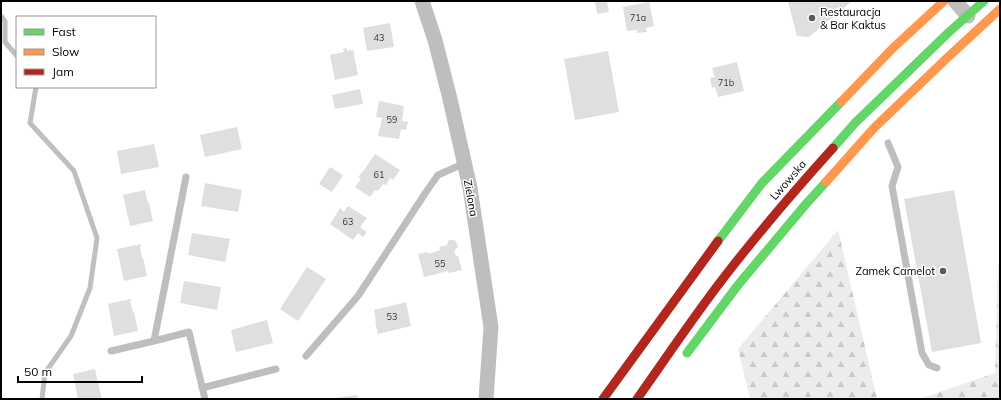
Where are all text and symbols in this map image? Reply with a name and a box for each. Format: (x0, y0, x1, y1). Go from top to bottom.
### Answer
place label: Restauracja & Bar Kaktus (820, 5, 886, 32)
house number: 71a (630, 12, 646, 23)
marker: Restauracja & Bar Kaktus (807, 13, 817, 23)
legend (16, 16, 156, 88)
text: Fast (52, 24, 76, 39)
house number: 43 (374, 32, 384, 43)
text: Slow (52, 44, 80, 59)
text: Jam (52, 64, 74, 79)
house number: 71b (718, 77, 734, 88)
house number: 59 (387, 114, 397, 125)
street label: Lwowska (767, 157, 809, 203)
house number: 61 (374, 169, 384, 180)
street label: Zielona (461, 179, 481, 217)
house number: 63 (343, 216, 353, 227)
house number: 55 (435, 258, 446, 269)
place label: Zamek Camelot (855, 264, 935, 278)
marker: Zamek Camelot (938, 266, 948, 276)
house number: 53 (387, 311, 397, 322)
scale bar (18, 358, 142, 384)
text: 50 m (24, 364, 52, 379)

